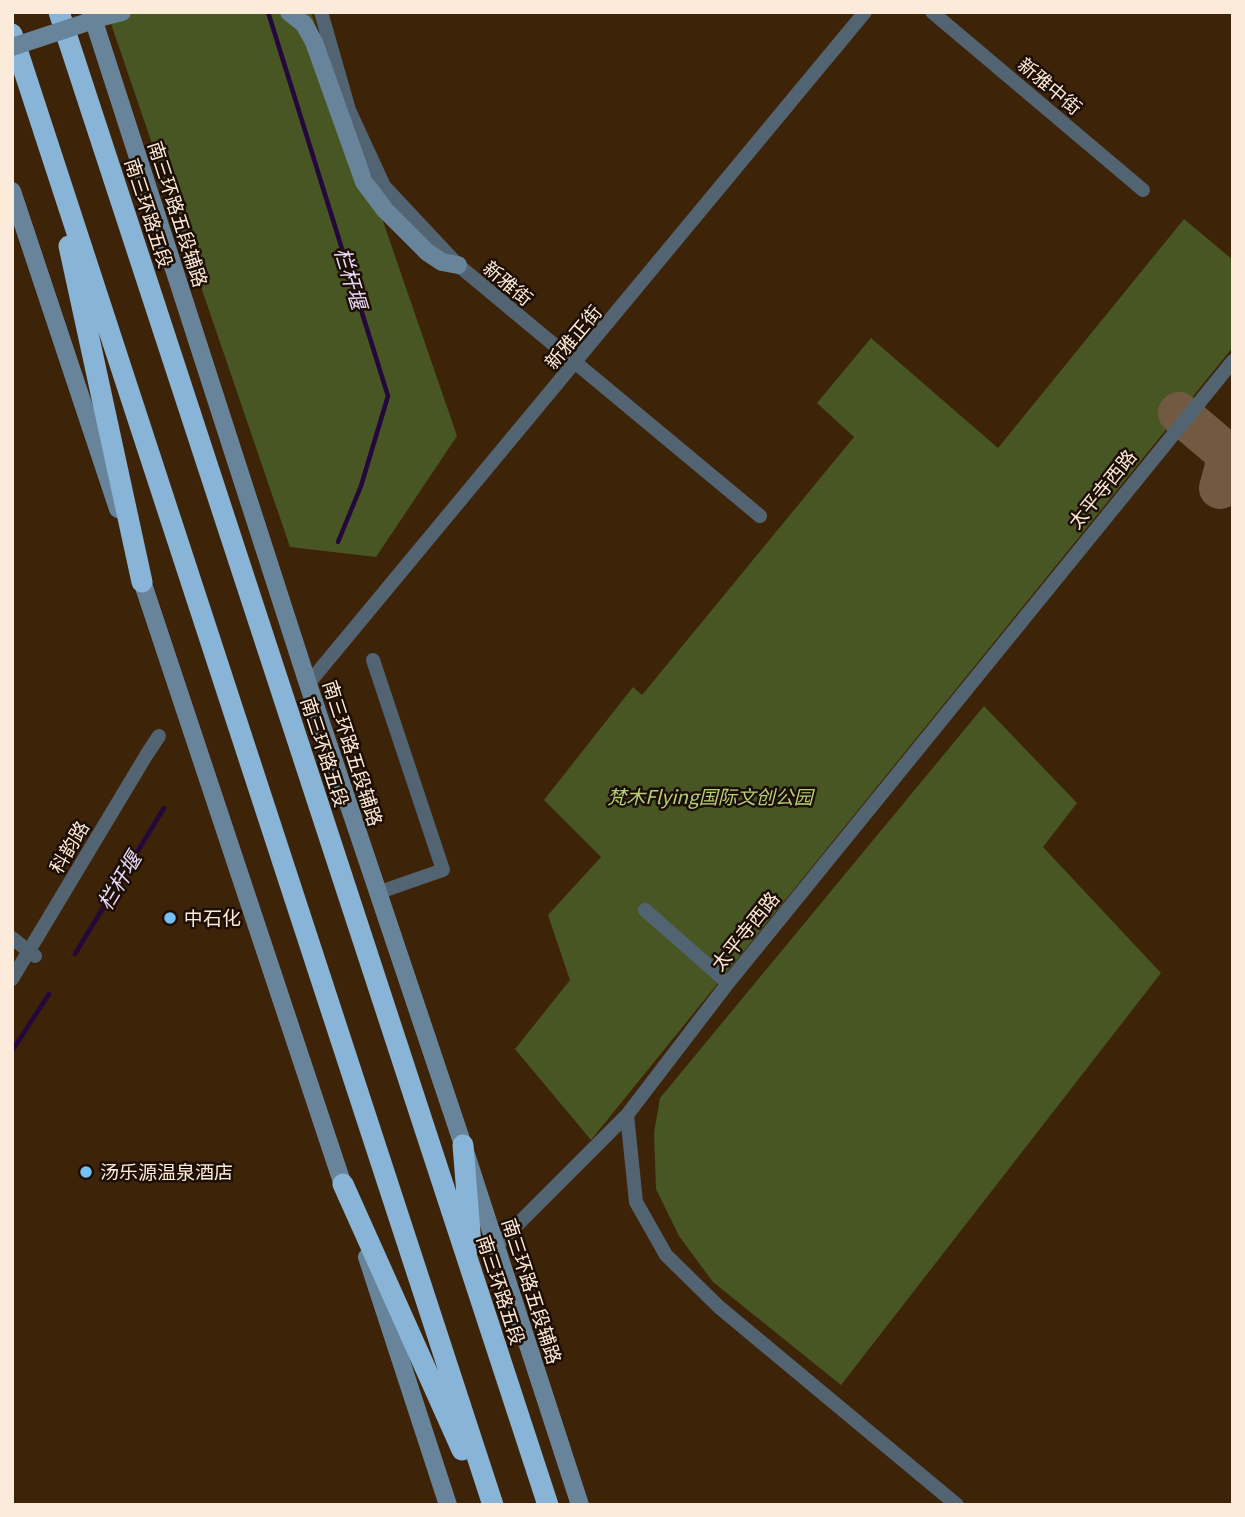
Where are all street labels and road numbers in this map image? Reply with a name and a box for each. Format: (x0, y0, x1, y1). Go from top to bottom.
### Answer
street label: 新雅中街 (1014, 53, 1086, 119)
street label: 南三环路五段辅路 (144, 138, 212, 290)
street label: 南三环路五段 (121, 155, 177, 271)
street label: 新雅街 (479, 256, 537, 310)
street label: 新雅正街 (540, 301, 606, 373)
street label: 太平寺西路 (1063, 445, 1141, 533)
street label: 南三环路五段辅路 (319, 677, 387, 829)
street label: 南三环路五段 (297, 694, 353, 810)
street label: 科韵路 (45, 817, 93, 877)
street label: 太平寺西路 (706, 887, 784, 975)
street label: 南三环路五段辅路 (498, 1215, 566, 1367)
street label: 南三环路五段 (473, 1232, 529, 1348)

